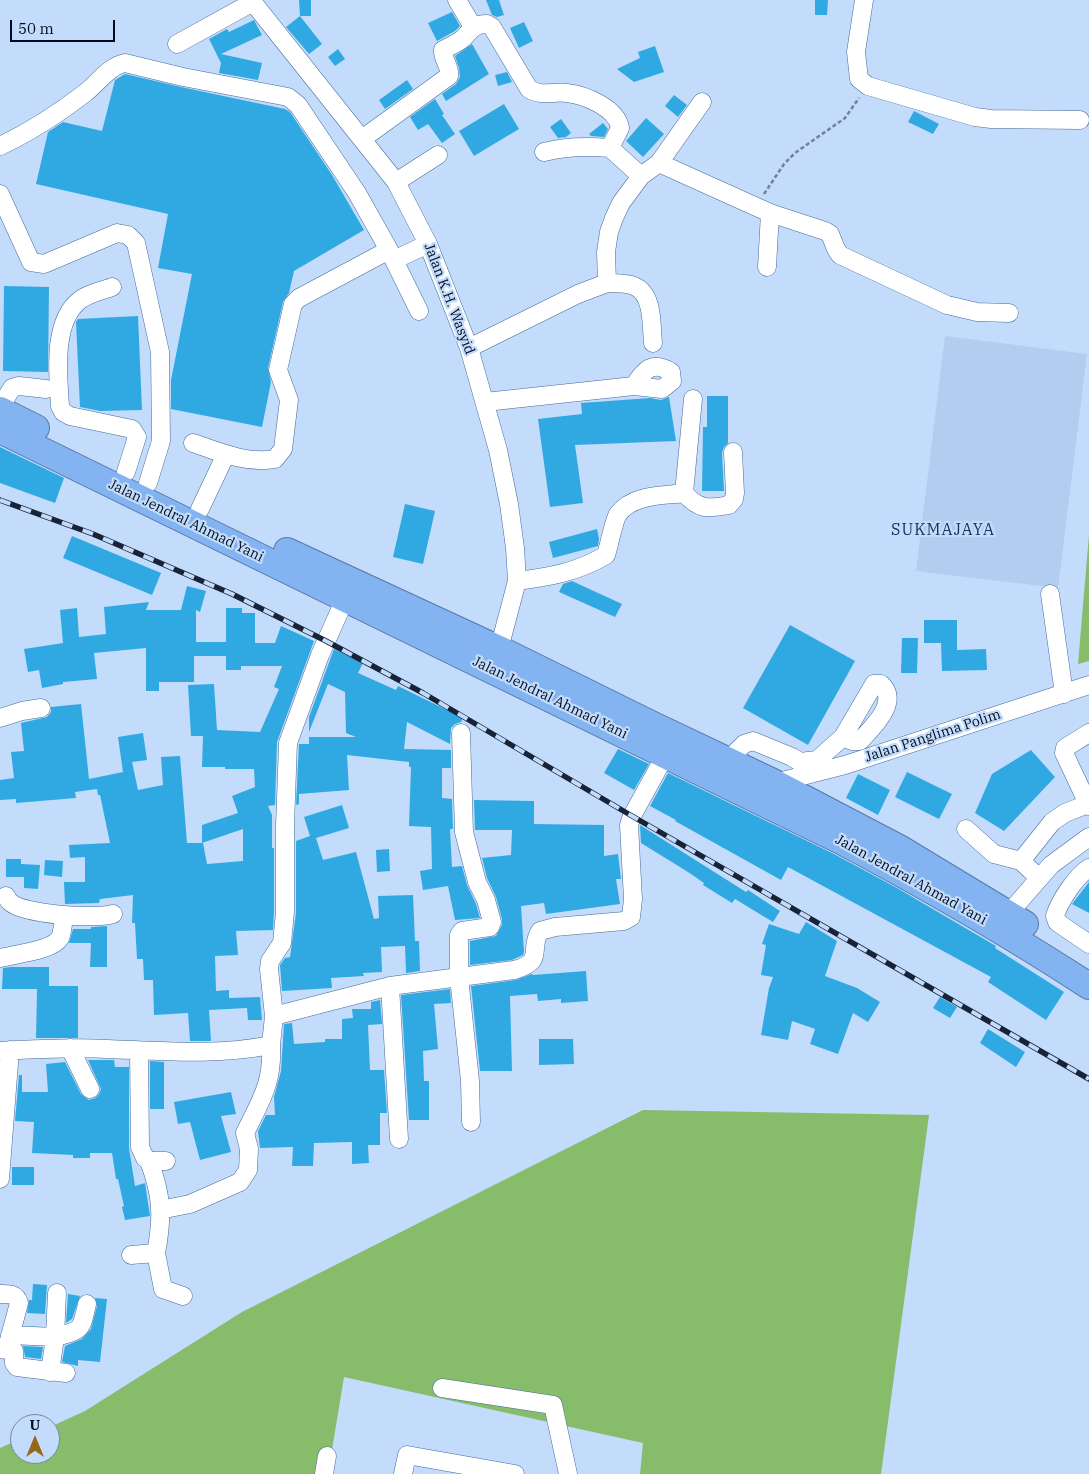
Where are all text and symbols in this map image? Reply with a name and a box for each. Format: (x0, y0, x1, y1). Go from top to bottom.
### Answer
scale bar (12, 10, 118, 42)
text: 50 m (18, 19, 54, 38)
street label: Jalan K.H. Wasyid (420, 241, 478, 357)
street label: Jalan Jendral Ahmad Yani (106, 476, 266, 566)
district label: SUKMAJAYA (890, 520, 996, 540)
street label: Jalan Jendral Ahmad Yani (470, 653, 630, 743)
street label: Jalan Panglima Polim (863, 706, 1003, 766)
street label: Jalan Jendral Ahmad Yani (832, 831, 990, 929)
north arrow (10, 1414, 60, 1464)
text: U (30, 1416, 40, 1434)

